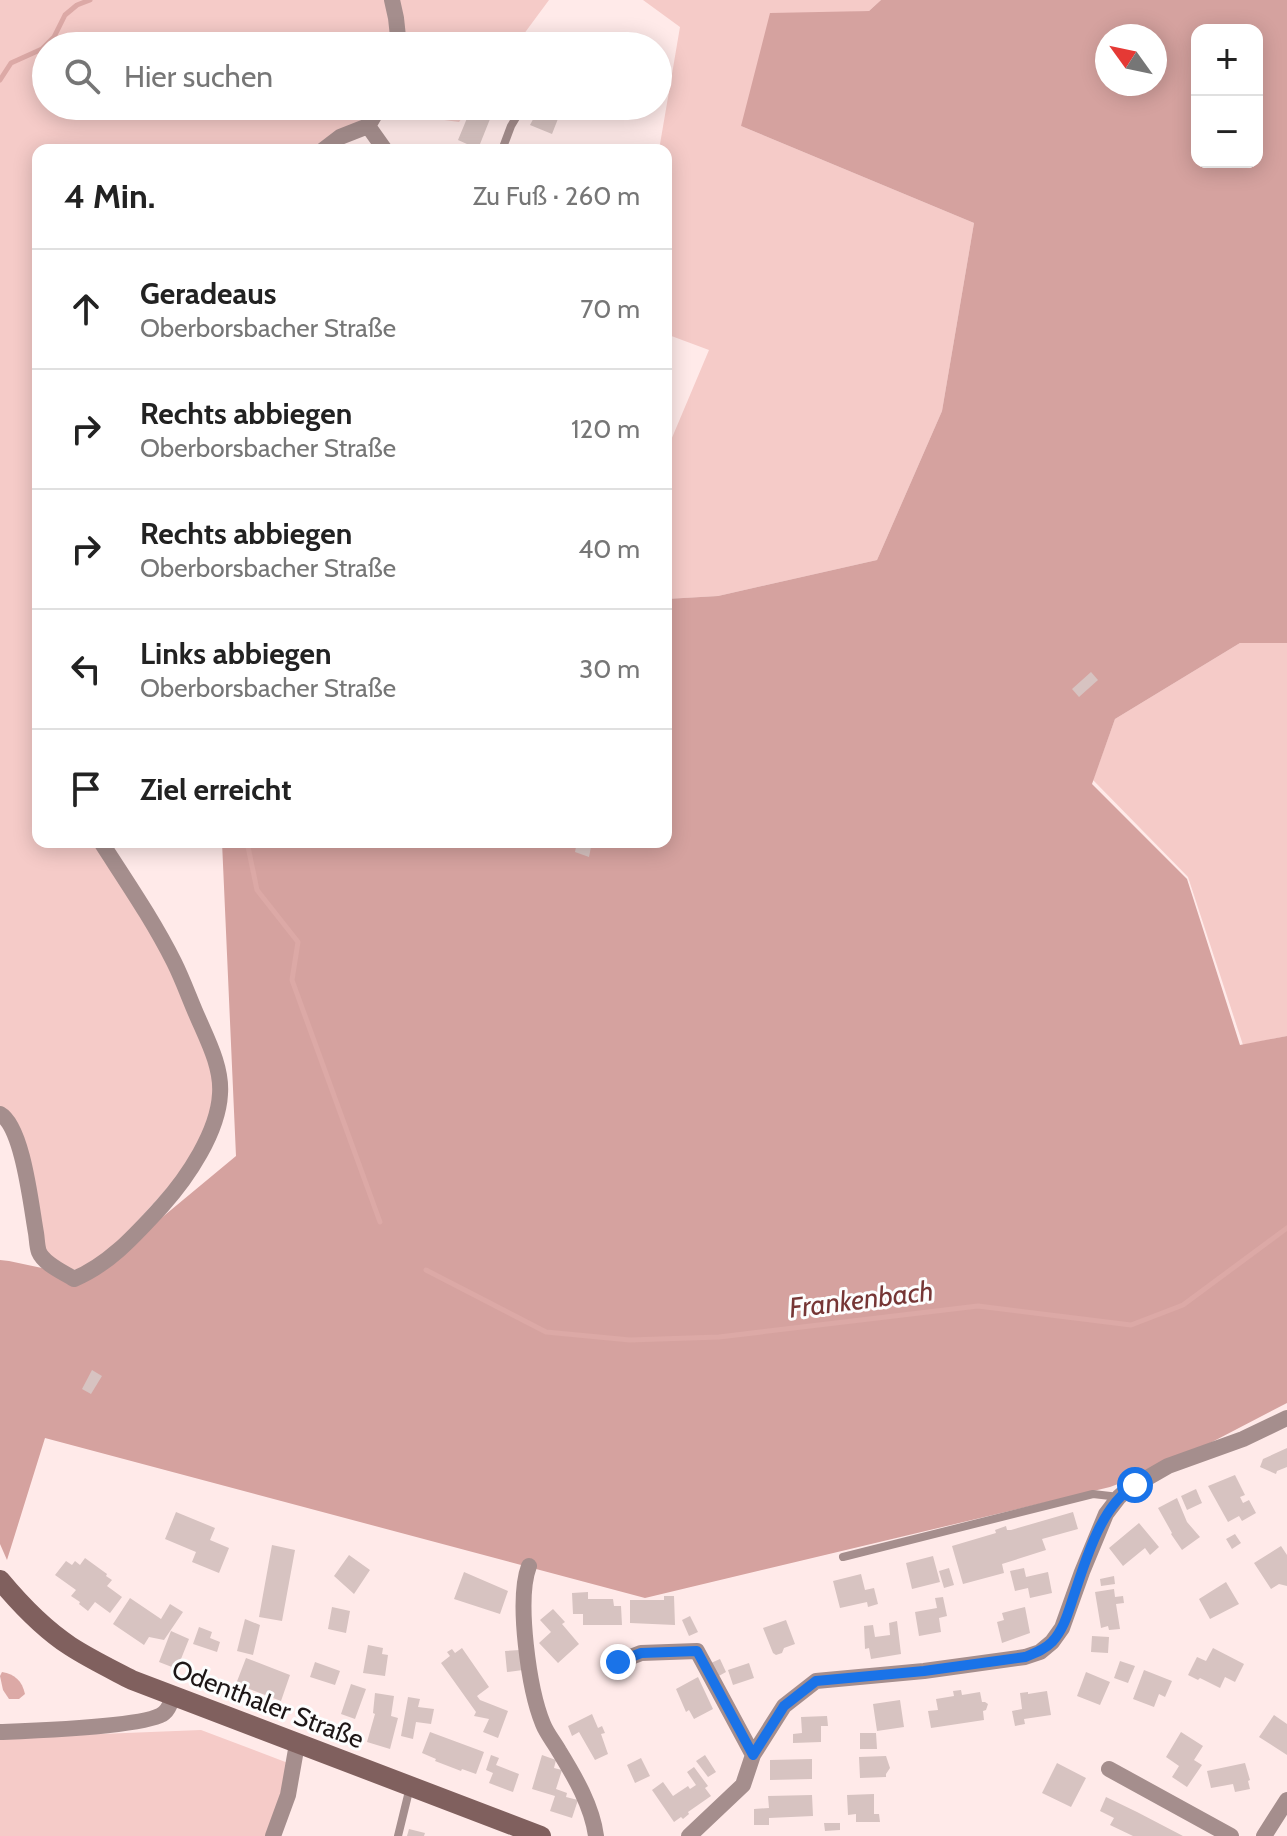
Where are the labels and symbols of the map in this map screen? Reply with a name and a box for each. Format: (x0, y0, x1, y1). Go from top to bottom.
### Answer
north arrow (1095, 24, 1167, 96)
water label: Frankenbach (787, 1273, 935, 1325)
route start (1117, 1467, 1153, 1503)
route end (600, 1644, 636, 1680)
street label: Odenthaler Straße (168, 1653, 368, 1755)

